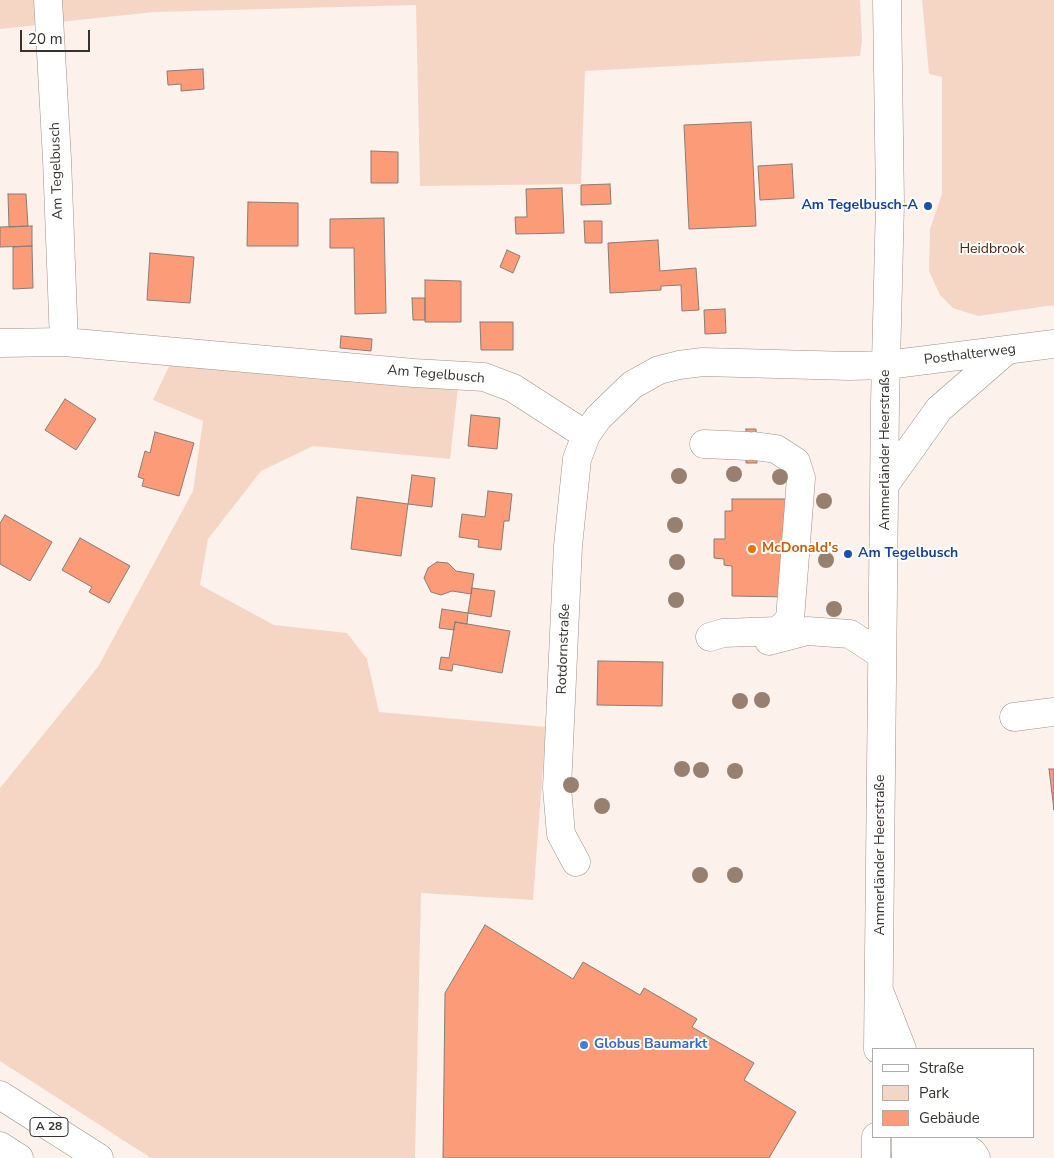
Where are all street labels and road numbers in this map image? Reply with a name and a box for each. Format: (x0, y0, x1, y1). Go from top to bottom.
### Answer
street label: Am Tegelbusch (47, 122, 67, 220)
street label: Posthalterweg (923, 341, 1017, 369)
street label: Am Tegelbusch (387, 362, 485, 388)
street label: Ammerländer Heerstraße (878, 370, 894, 530)
street label: Rotdornstraße (554, 603, 574, 695)
street label: Ammerländer Heerstraße (873, 775, 889, 935)
road number: A 28 (30, 1118, 68, 1136)

